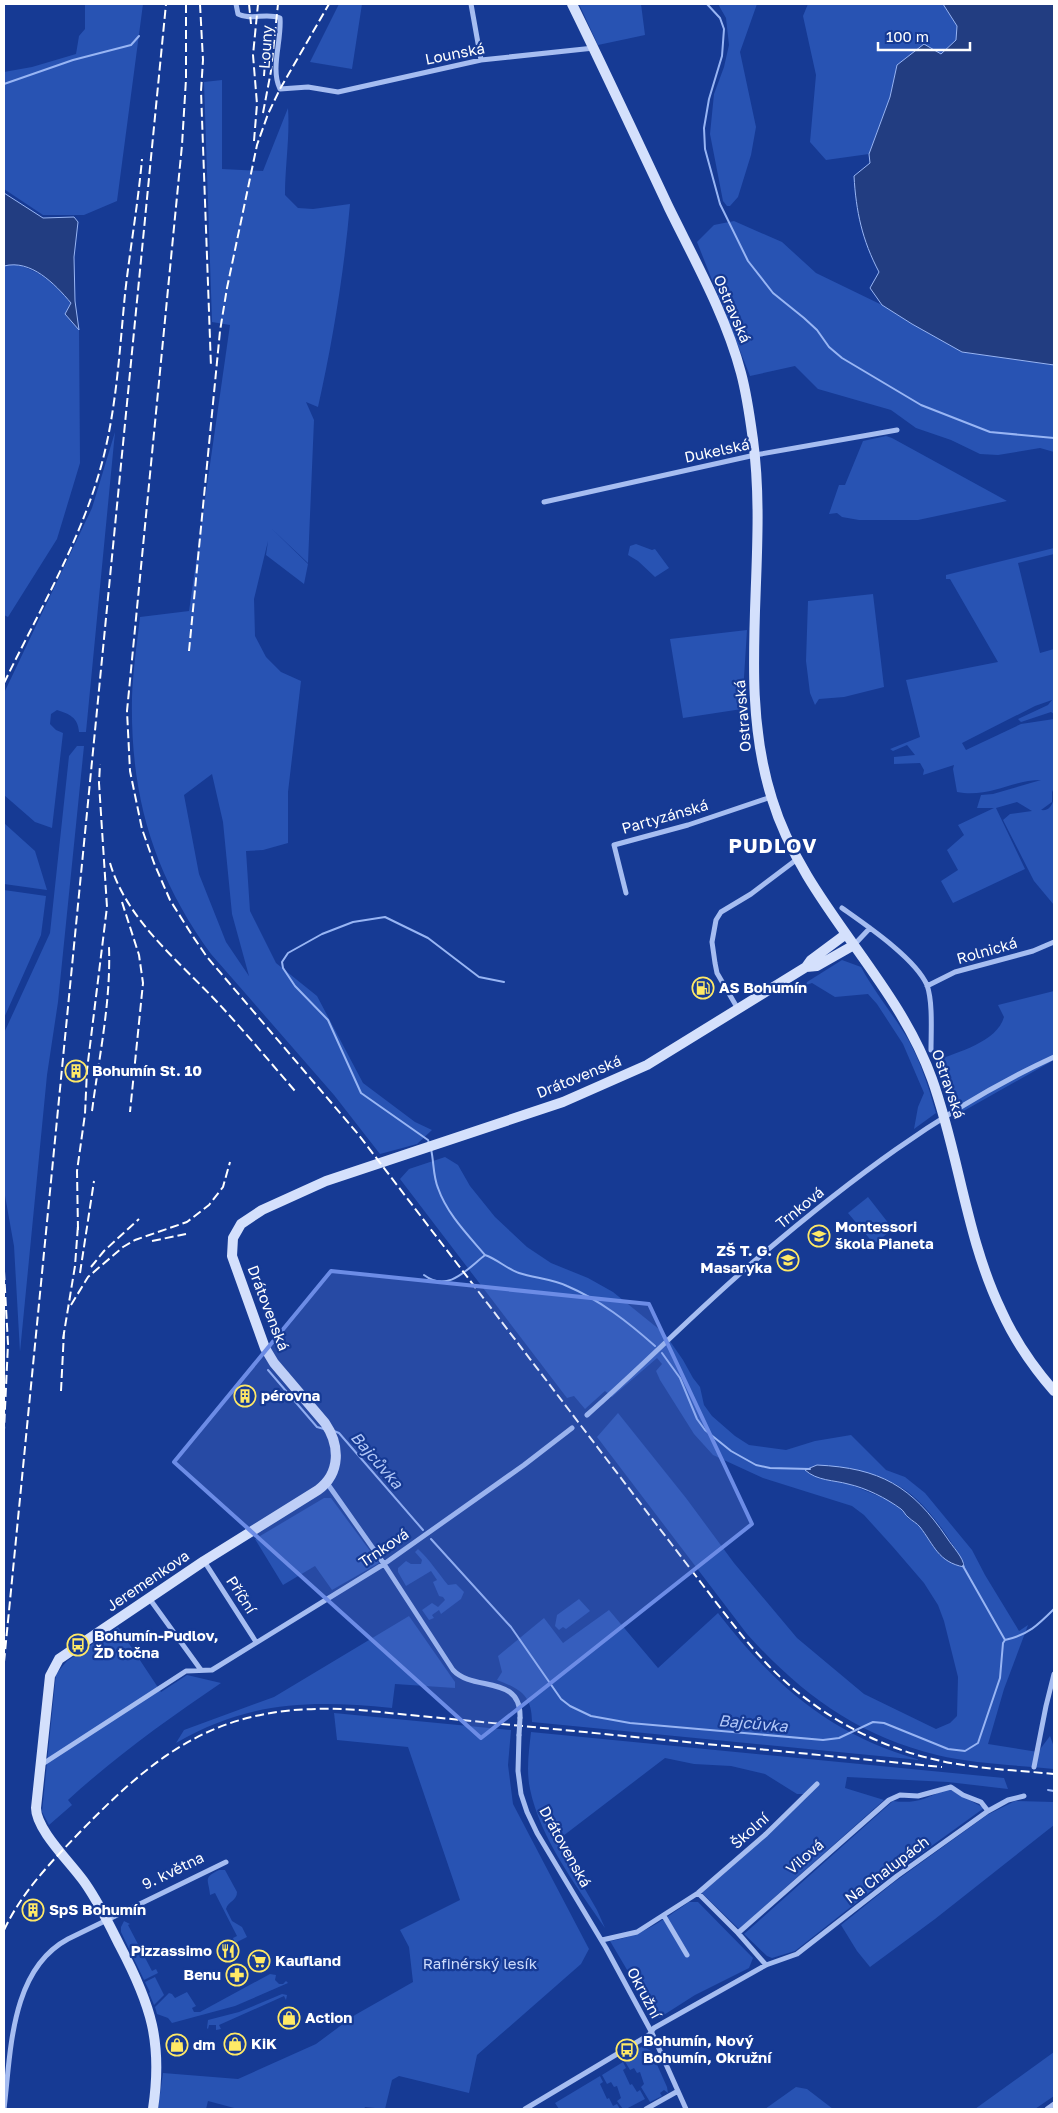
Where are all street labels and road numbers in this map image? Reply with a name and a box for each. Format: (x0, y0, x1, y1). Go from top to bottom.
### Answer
street label: Louny (254, 24, 276, 69)
street label: Lounská (423, 38, 486, 68)
street label: Ostravská (711, 272, 755, 345)
street label: Dukelská (683, 434, 751, 466)
street label: Ostravská (730, 679, 754, 753)
street label: Partyzánská (619, 795, 710, 837)
street label: Rolnická (954, 933, 1019, 967)
street label: Ostravská (929, 1047, 969, 1121)
street label: Drátovenská (534, 1051, 624, 1101)
street label: Trnková (772, 1183, 827, 1232)
street label: Drátovenská (244, 1262, 293, 1353)
street label: Trnková (355, 1524, 412, 1570)
street label: Jeremenkova (103, 1546, 192, 1614)
street label: Příční (223, 1572, 261, 1617)
street label: Drátovenská (536, 1803, 596, 1890)
street label: Školní (727, 1808, 773, 1852)
street label: Na Chalupách (841, 1832, 932, 1907)
street label: Vilová (782, 1835, 827, 1877)
street label: 9. května (139, 1847, 206, 1893)
street label: Okružní (624, 1964, 666, 2022)

